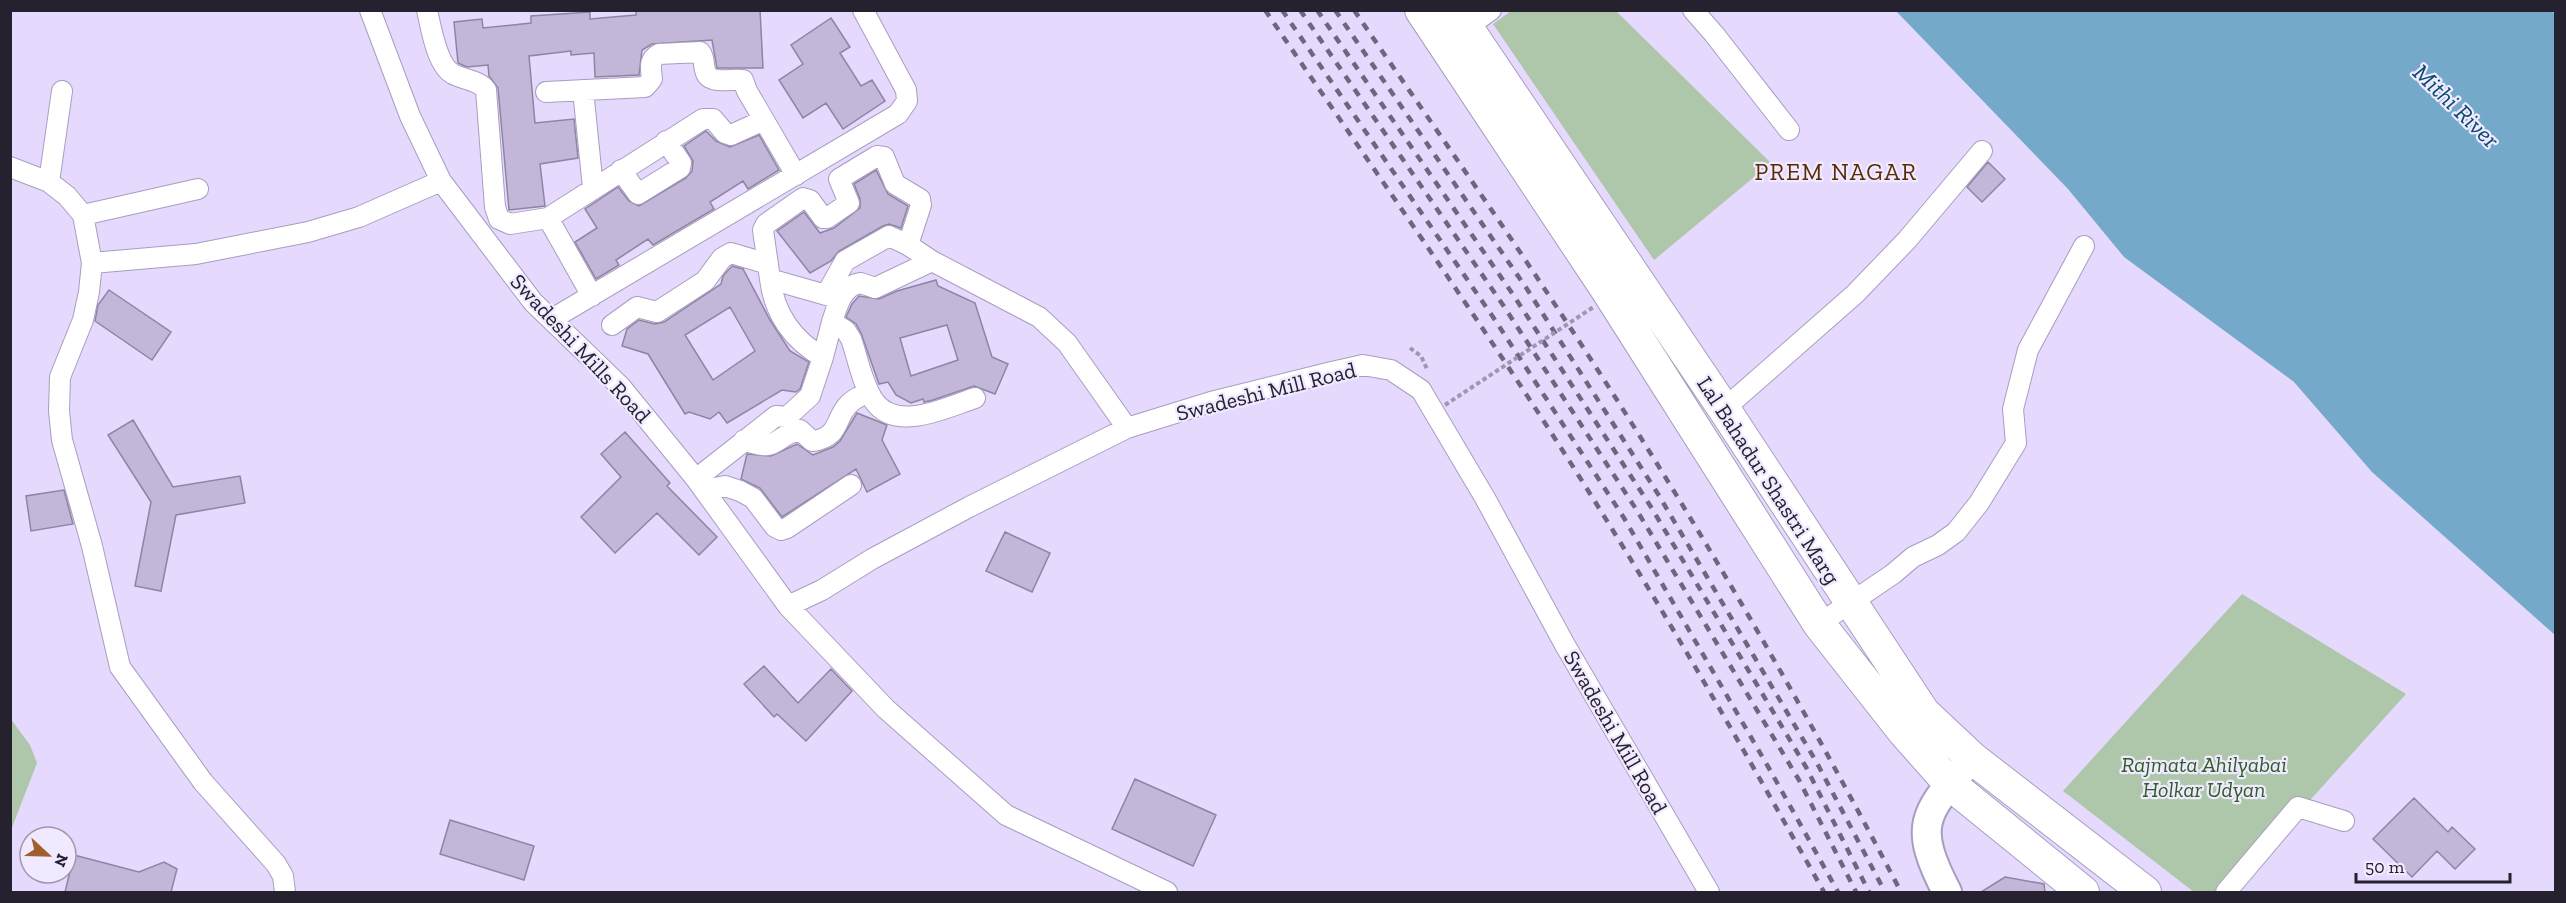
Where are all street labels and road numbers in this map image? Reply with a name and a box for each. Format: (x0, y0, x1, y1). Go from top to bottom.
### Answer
street label: Swadeshi Mills Road (505, 268, 657, 428)
street label: Swadeshi Mill Road (1174, 356, 1359, 427)
street label: Lal Bahadur Shastri Marg (1691, 371, 1846, 589)
street label: Swadeshi Mill Road (1558, 646, 1673, 819)

